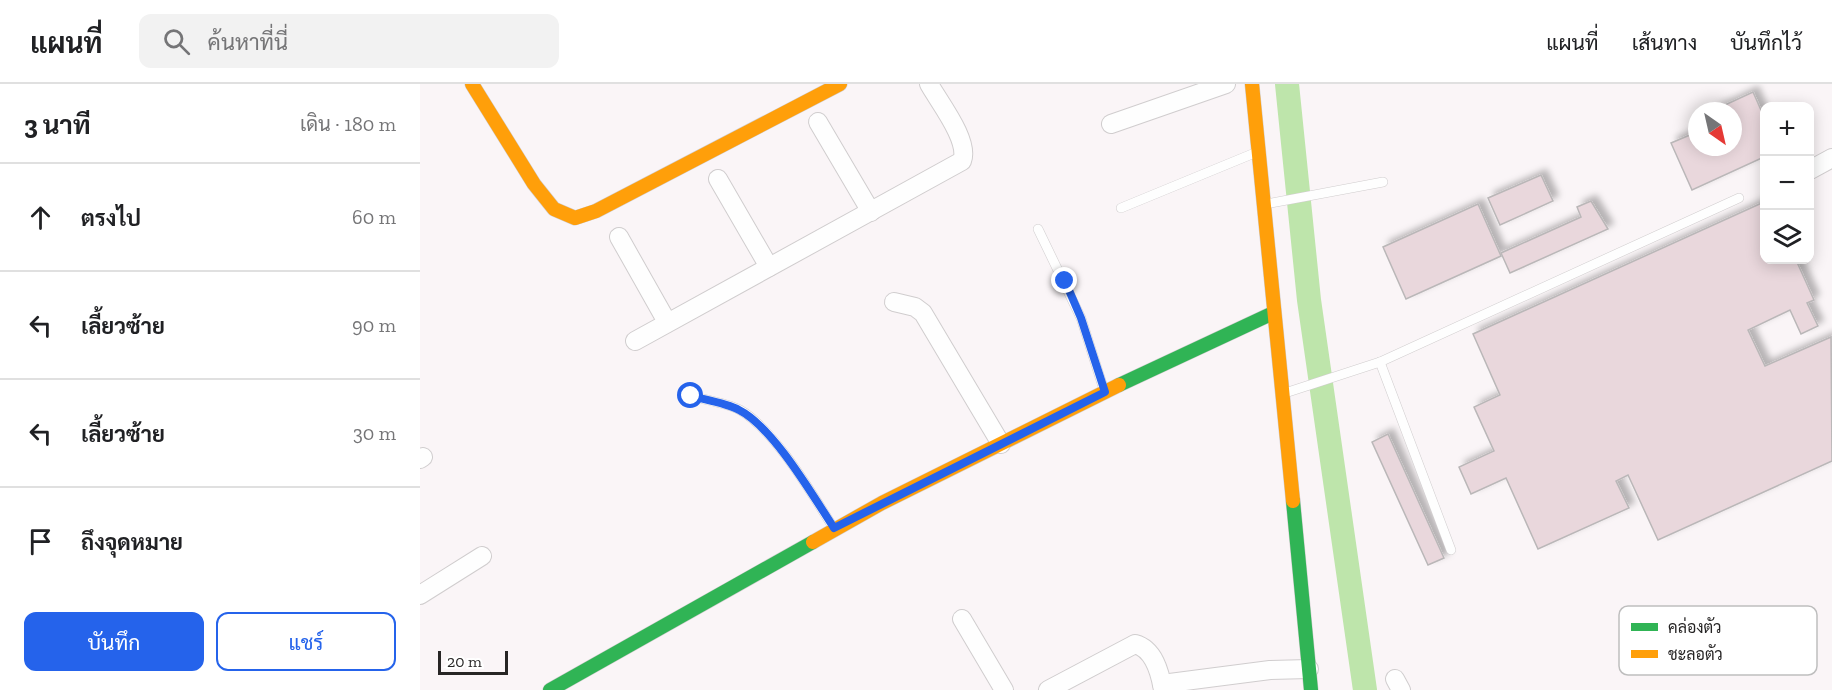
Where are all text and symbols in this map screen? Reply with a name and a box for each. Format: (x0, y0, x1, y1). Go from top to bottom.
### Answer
search box (139, 14, 559, 68)
icon: search (160, 25, 193, 58)
text: แผนที่ (30, 27, 103, 60)
text: ค้นหาที่นี่ (208, 29, 288, 56)
text: แผนที่ (1546, 30, 1599, 55)
text: เส้นทาง (1632, 30, 1697, 55)
text: บันทึกไว้ (1730, 30, 1802, 55)
north arrow (1688, 102, 1742, 156)
map controls (1760, 102, 1814, 264)
button: + (1760, 102, 1814, 156)
text: 3 นาที (24, 109, 91, 141)
text: เดิน · 180 m (300, 112, 396, 136)
button: − (1760, 156, 1814, 210)
icon: ahead (24, 201, 57, 234)
text: ตรงไป (81, 205, 141, 232)
text: 60 m (352, 205, 396, 229)
button: layers (1760, 210, 1814, 264)
route end (1051, 267, 1077, 293)
icon: left (24, 309, 57, 342)
text: เลี้ยวซ้าย (81, 313, 165, 340)
text: 90 m (352, 313, 396, 337)
route start (677, 382, 703, 408)
icon: left (24, 417, 57, 450)
text: เลี้ยวซ้าย (81, 421, 165, 448)
text: 30 m (353, 421, 396, 445)
icon: arrive (24, 525, 57, 558)
text: ถึงจุดหมาย (81, 529, 183, 556)
legend (1619, 606, 1817, 675)
button: บันทึก (24, 612, 204, 671)
button: แชร์ (216, 612, 396, 671)
text: คล่องตัว (1668, 617, 1722, 637)
text: ชะลอตัว (1668, 644, 1723, 664)
scale bar (438, 648, 508, 676)
text: 20 m (447, 652, 482, 671)

